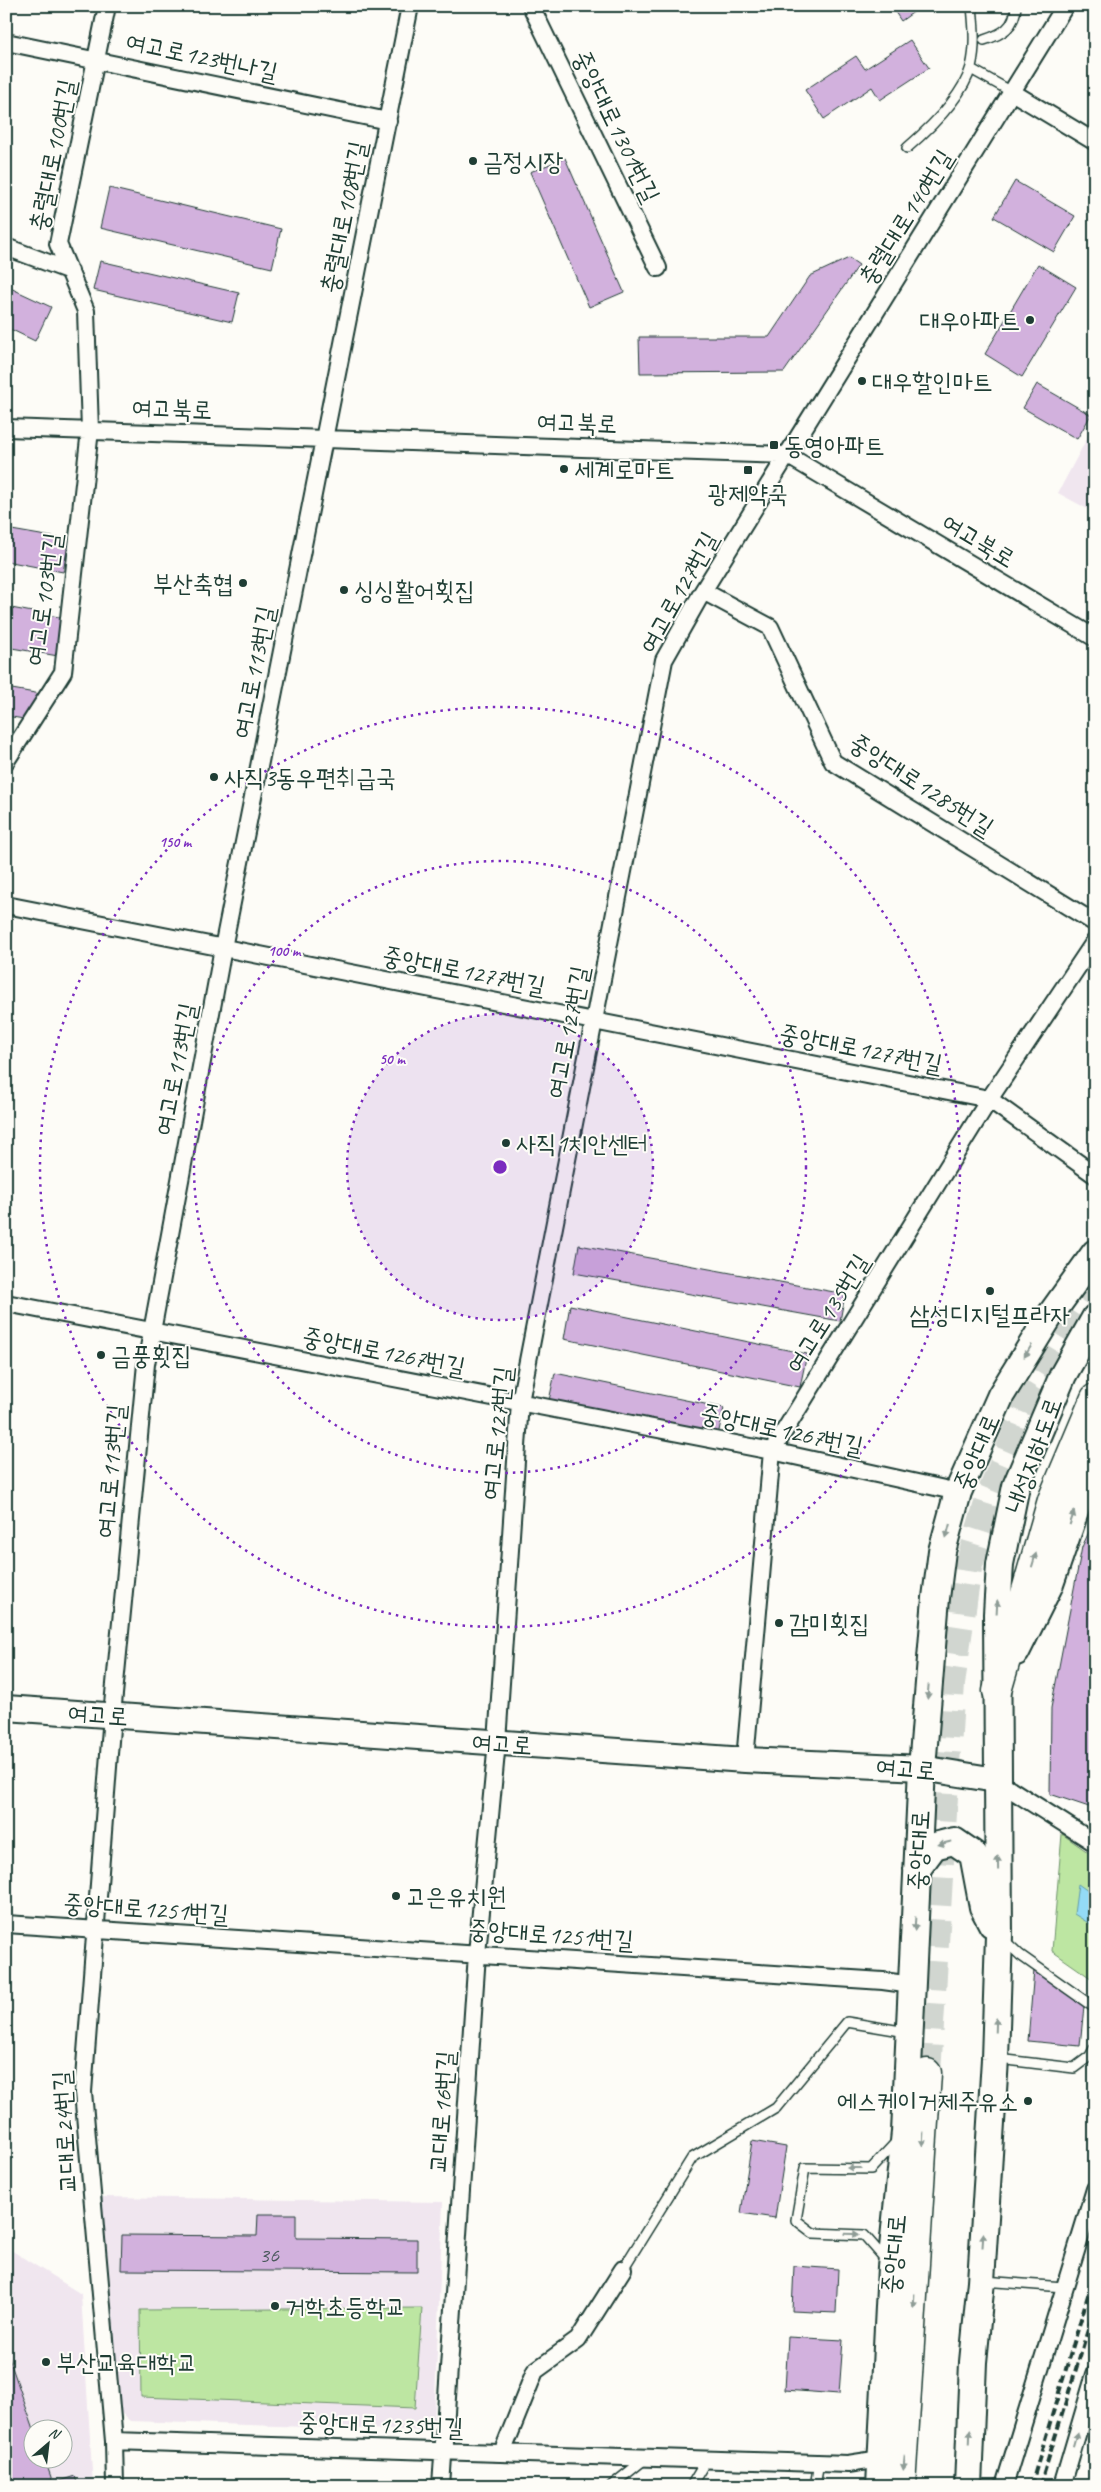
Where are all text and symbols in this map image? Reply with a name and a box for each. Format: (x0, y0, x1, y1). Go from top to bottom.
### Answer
street label: 여고로123번나길 (123, 25, 281, 89)
street label: 중앙대로1301번길 (565, 45, 667, 208)
street label: 충렬대로100번길 (23, 76, 83, 234)
street label: 충렬대로108번길 (314, 138, 374, 296)
street label: 충렬대로140번길 (851, 144, 960, 292)
place label: 금정시장 (483, 146, 563, 178)
marker: 금정시장 (467, 155, 479, 167)
place label: 대우아파트 (919, 305, 1020, 337)
marker: 대우아파트 (1024, 314, 1036, 326)
place label: 대우할인마트 (872, 366, 993, 398)
marker: 대우할인마트 (856, 375, 868, 387)
street label: 여고북로 (131, 392, 213, 426)
street label: 여고북로 (536, 406, 618, 440)
place label: 동영아파트 (784, 430, 885, 462)
marker: 동영아파트 (768, 439, 780, 451)
place label: 세계로마트 (574, 454, 675, 486)
marker: 세계로마트 (558, 463, 570, 475)
marker: 광제약국 (742, 464, 754, 476)
place label: 광제약국 (708, 478, 788, 510)
street label: 여고북로 (936, 506, 1021, 575)
street label: 여고로127번길 (632, 526, 725, 659)
street label: 여고로103번길 (19, 530, 69, 668)
place label: 부산축협 (153, 568, 233, 600)
place label: 싱싱활어횟집 (354, 575, 475, 607)
marker: 부산축협 (237, 577, 249, 589)
marker: 싱싱활어횟집 (338, 584, 350, 596)
street label: 여고로113번길 (225, 603, 283, 741)
street label: 중앙대로1285번길 (843, 726, 1000, 843)
place label: 사직3동우편취급국 (224, 762, 396, 794)
marker: 사직3동우편취급국 (208, 771, 220, 783)
text: 150 m (159, 833, 193, 852)
street label: 중앙대로1277번길 (379, 939, 548, 1002)
text: 100 m (268, 942, 302, 961)
street label: 여고로127번길 (539, 963, 597, 1101)
street label: 여고로113번길 (147, 1000, 205, 1138)
street label: 중앙대로1277번길 (776, 1017, 945, 1080)
text: 50 m (379, 1050, 406, 1069)
place label: 사직1치안센터 (516, 1128, 648, 1160)
marker: 사직1치안센터 (500, 1137, 512, 1149)
centre of rings (491, 1158, 509, 1176)
street label: 여고로135번길 (779, 1248, 877, 1379)
marker: 삼성디지털프라자 (984, 1285, 996, 1297)
place label: 삼성디지털프라자 (910, 1299, 1070, 1331)
street label: 중앙대로1267번길 (299, 1320, 468, 1383)
place label: 금풍횟집 (111, 1340, 191, 1372)
one-way arrow (1023, 1345, 1032, 1358)
marker: 금풍횟집 (95, 1349, 107, 1361)
street label: 여고로127번길 (474, 1365, 520, 1502)
street label: 내성지하도로 (998, 1393, 1070, 1518)
street label: 중앙대로1267번길 (697, 1397, 866, 1463)
street label: 여고로113번길 (89, 1403, 133, 1539)
street label: 중앙대로 (946, 1409, 1007, 1496)
one-way arrow (1069, 1511, 1076, 1526)
one-way arrow (944, 1523, 952, 1538)
one-way arrow (1031, 1552, 1039, 1567)
one-way arrow (994, 1599, 1002, 1615)
place label: 감미횟집 (789, 1608, 869, 1640)
marker: 감미횟집 (773, 1617, 785, 1629)
one-way arrow (924, 1684, 932, 1700)
street label: 여고로 (67, 1697, 129, 1733)
street label: 여고로 (471, 1726, 533, 1762)
street label: 여고로 (874, 1750, 937, 1788)
street label: 중앙대로 (901, 1809, 937, 1891)
one-way arrow (937, 1839, 952, 1847)
one-way arrow (994, 1855, 1002, 1871)
place label: 고은유치원 (406, 1881, 507, 1913)
street label: 중앙대로1251번길 (62, 1887, 230, 1931)
marker: 고은유치원 (390, 1890, 402, 1902)
street label: 중앙대로1251번길 (467, 1913, 635, 1957)
one-way arrow (910, 1916, 918, 1932)
one-way arrow (992, 2017, 1000, 2033)
street label: 교대로16번길 (422, 2050, 462, 2175)
street label: 교대로24번길 (46, 2070, 84, 2194)
place label: 에스케이거제주유소 (837, 2086, 1018, 2118)
marker: 에스케이거제주유소 (1022, 2095, 1034, 2107)
one-way arrow (919, 2131, 927, 2147)
one-way arrow (846, 2164, 862, 2172)
street label: 중앙대로 (875, 2213, 913, 2296)
one-way arrow (844, 2231, 860, 2239)
one-way arrow (980, 2232, 988, 2248)
house number: 36 (259, 2241, 280, 2269)
place label: 거학초등학교 (285, 2291, 406, 2323)
one-way arrow (909, 2293, 917, 2309)
marker: 거학초등학교 (269, 2300, 281, 2312)
place label: 부산교육대학교 (56, 2347, 197, 2379)
marker: 부산교육대학교 (40, 2356, 52, 2368)
street label: 중앙대로1235번길 (298, 2406, 464, 2444)
north arrow (22, 2420, 72, 2470)
text: N (46, 2423, 64, 2444)
one-way arrow (966, 2429, 974, 2445)
one-way arrow (1072, 2431, 1080, 2446)
one-way arrow (899, 2455, 907, 2471)

